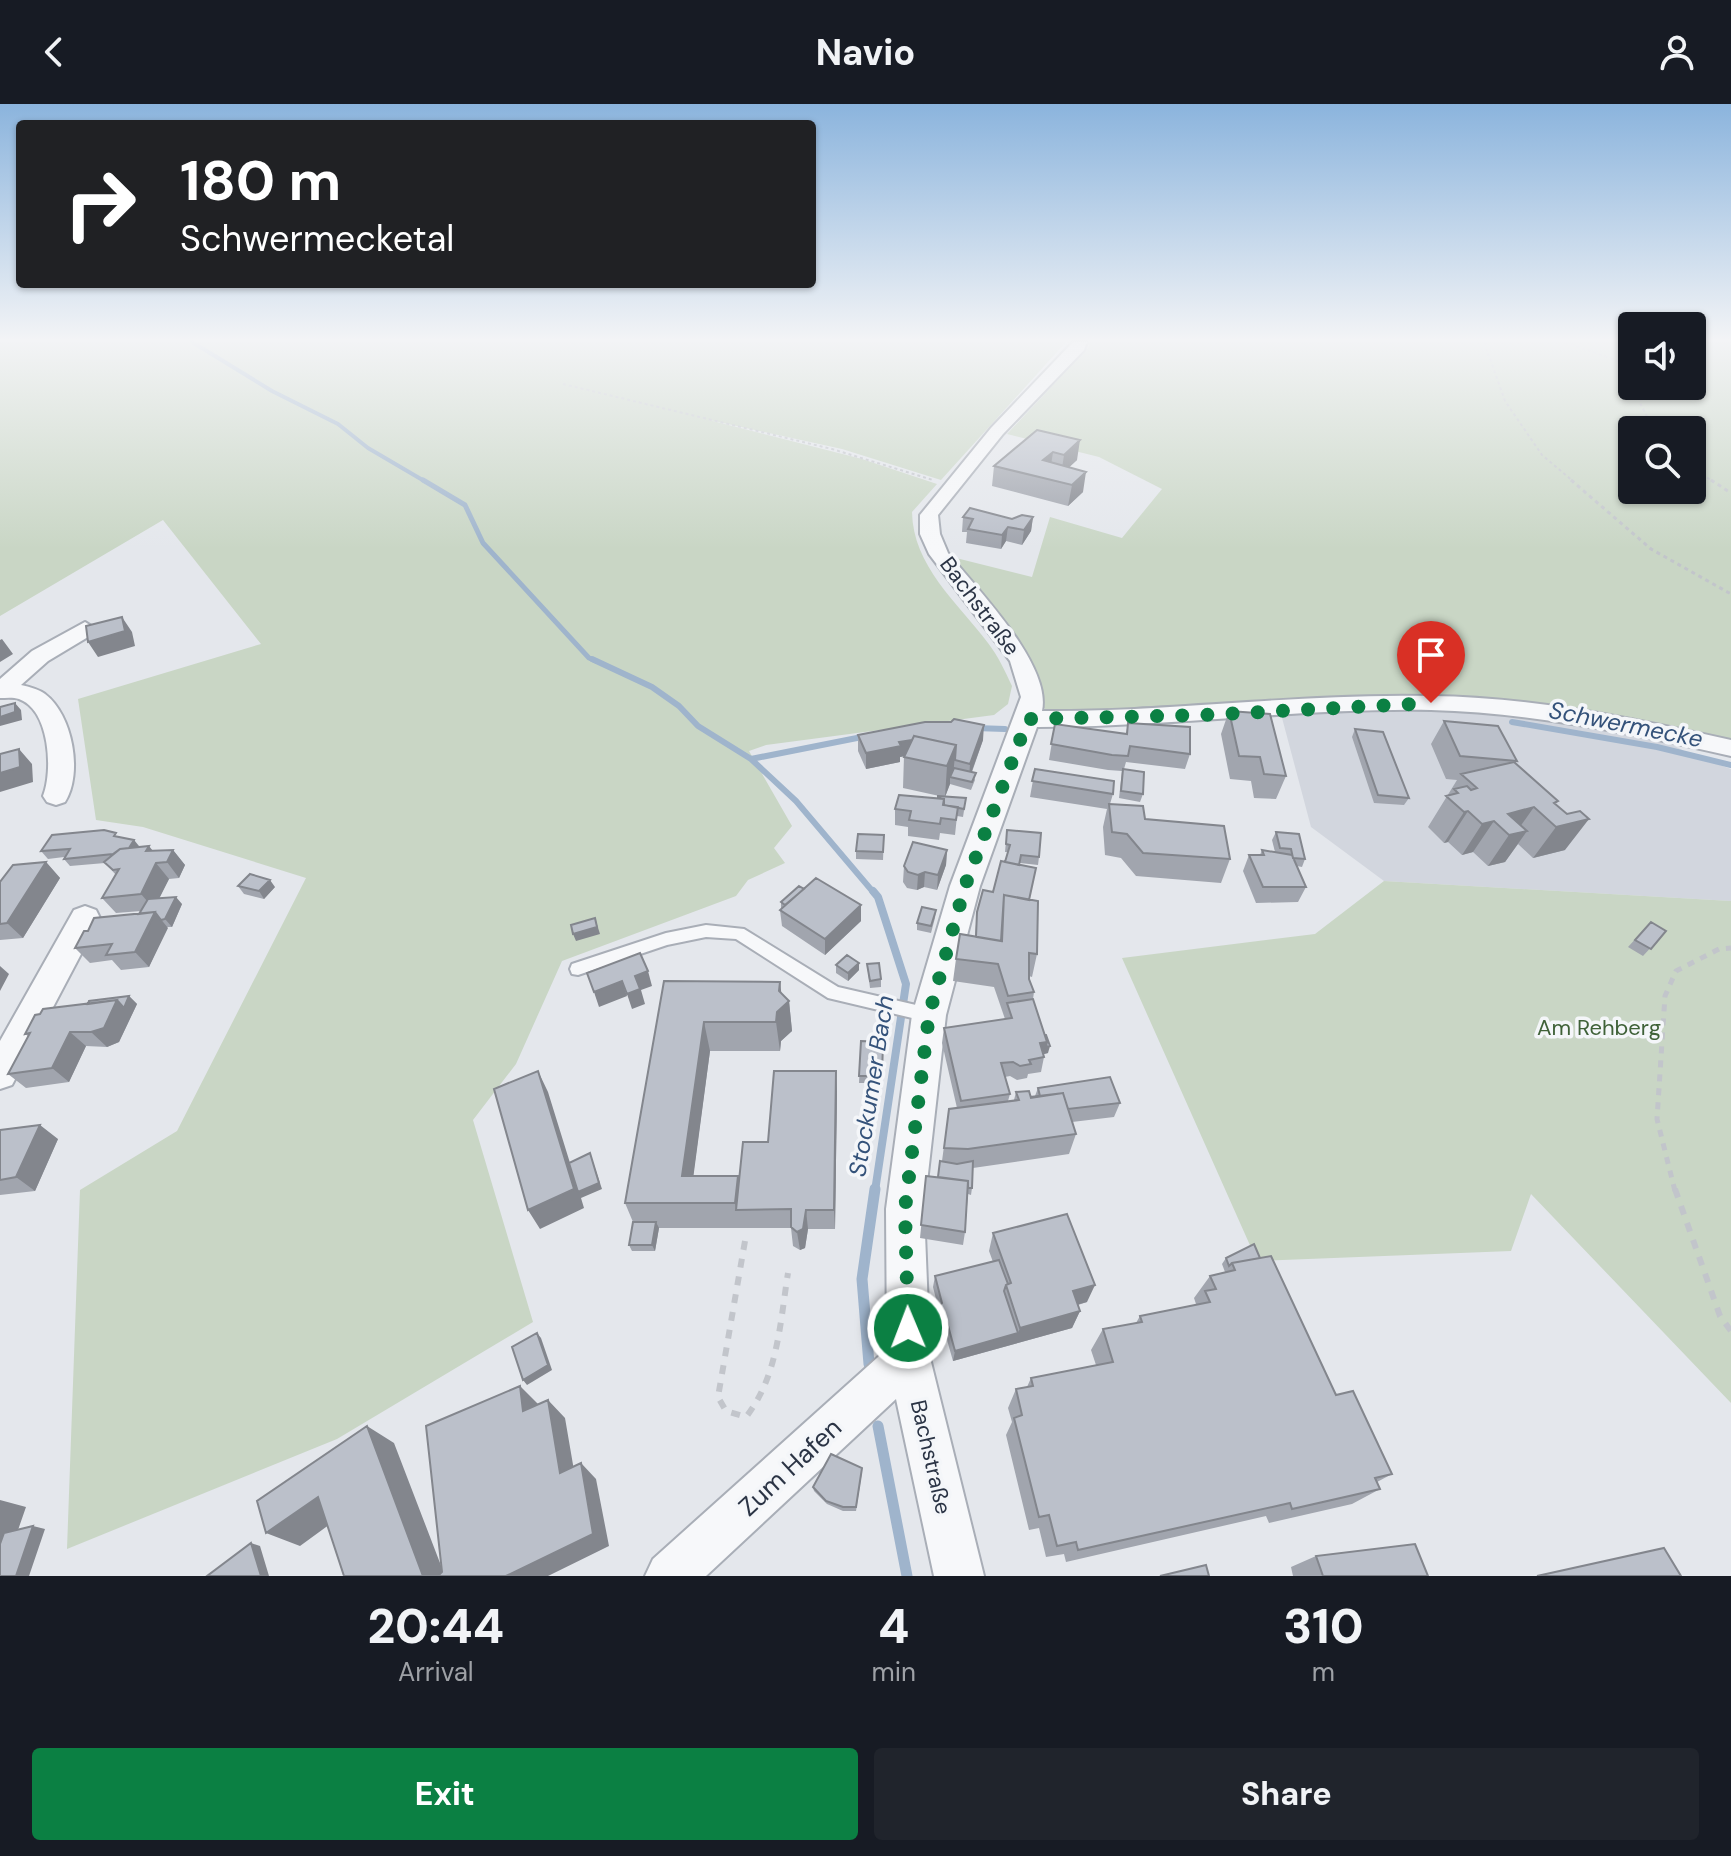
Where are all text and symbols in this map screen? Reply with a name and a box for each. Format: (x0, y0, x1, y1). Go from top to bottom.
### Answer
text: Navio (816, 29, 915, 76)
icon: back (32, 30, 76, 74)
icon: person (1655, 30, 1699, 74)
text: 180 m (180, 144, 341, 217)
icon: right (48, 152, 152, 256)
text: Schwermecketal (180, 215, 454, 262)
map controls (1618, 312, 1706, 504)
button: sound (1618, 312, 1706, 400)
button: search (1618, 416, 1706, 504)
street label: Bachstraße (933, 551, 1027, 661)
pin (1397, 621, 1465, 703)
icon: arrive (1409, 633, 1453, 677)
water label: Schwermecke (1546, 694, 1706, 754)
water label: Stockumer Bach (841, 993, 901, 1179)
park label: Am Rehberg (1537, 1013, 1661, 1042)
position arrow (866, 1286, 950, 1370)
street label: Bachstraße (904, 1397, 958, 1517)
street label: Zum Hafen (731, 1411, 849, 1523)
text: 20:44 (367, 1595, 504, 1658)
text: 4 (878, 1595, 909, 1658)
text: 310 (1283, 1595, 1364, 1658)
text: Arrival (398, 1655, 474, 1689)
text: min (872, 1655, 916, 1689)
text: m (1312, 1655, 1335, 1689)
button: Exit (32, 1748, 858, 1840)
button: Share (874, 1748, 1699, 1840)

